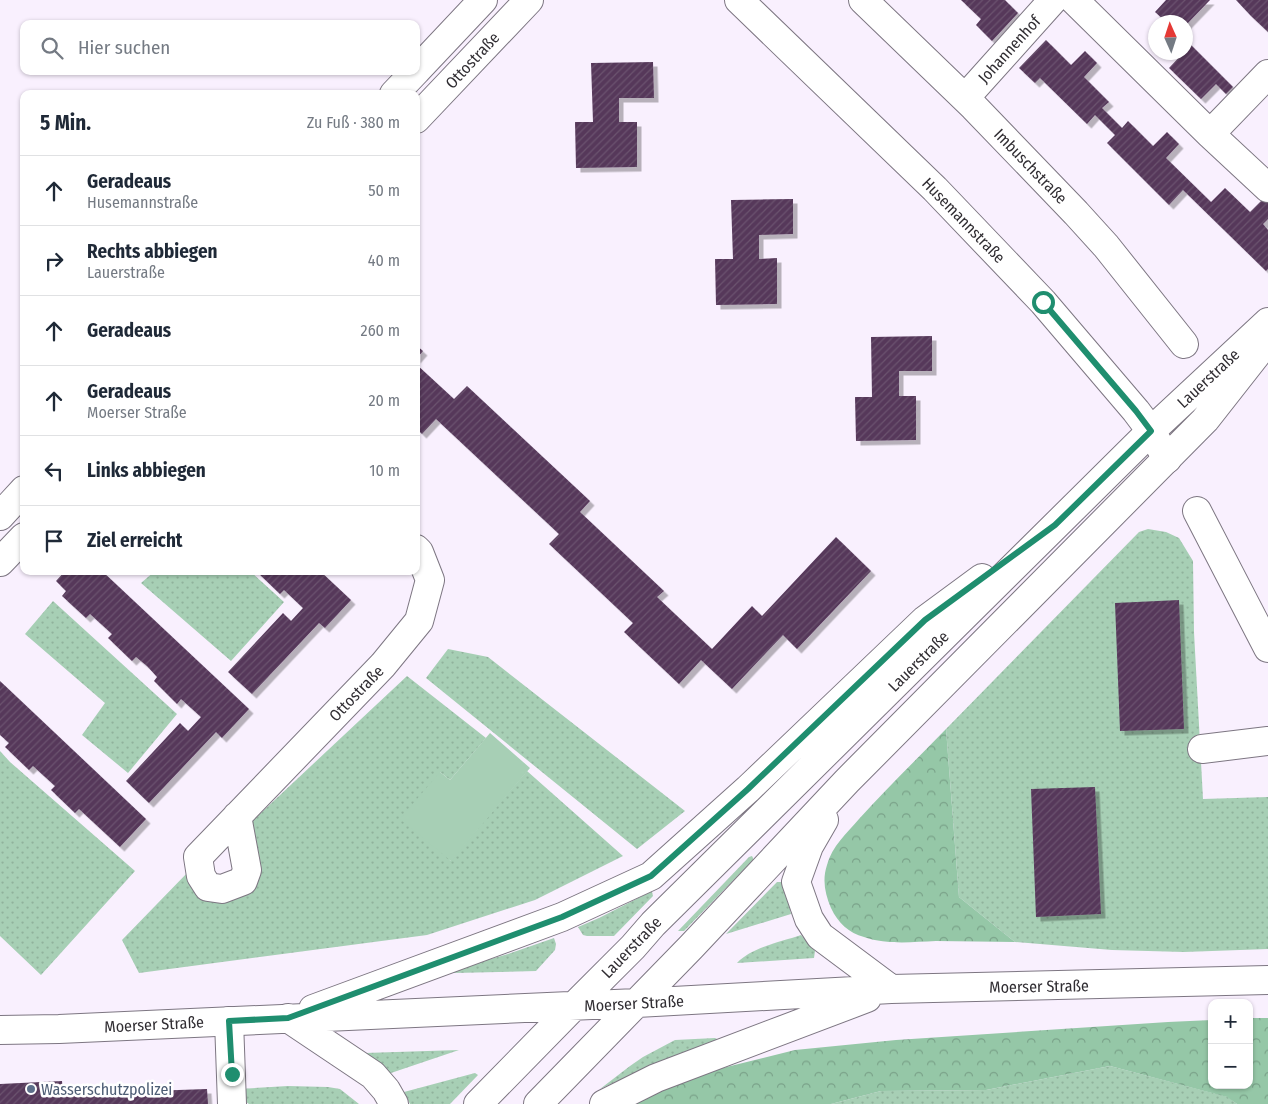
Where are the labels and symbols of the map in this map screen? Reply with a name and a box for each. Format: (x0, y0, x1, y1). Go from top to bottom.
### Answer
street label: Johannenhof (974, 11, 1045, 87)
north arrow (1148, 15, 1193, 60)
street label: Ottostraße (441, 28, 503, 92)
street label: Imbuschstraße (990, 125, 1071, 208)
street label: Husemannstraße (918, 174, 1009, 267)
route start (1032, 291, 1055, 314)
street label: Lauerstraße (1173, 345, 1243, 412)
street label: Lauerstraße (884, 627, 953, 696)
street label: Ottostraße (325, 661, 388, 725)
street label: Lauerstraße (597, 913, 665, 982)
street label: Moerser Straße (989, 976, 1089, 997)
street label: Moerser Straße (584, 991, 684, 1016)
street label: Moerser Straße (104, 1012, 204, 1037)
route end (221, 1063, 244, 1086)
place label: Wasserschutzpolizei (41, 1080, 172, 1099)
marker: Wasserschutzpolizei (25, 1083, 37, 1095)

